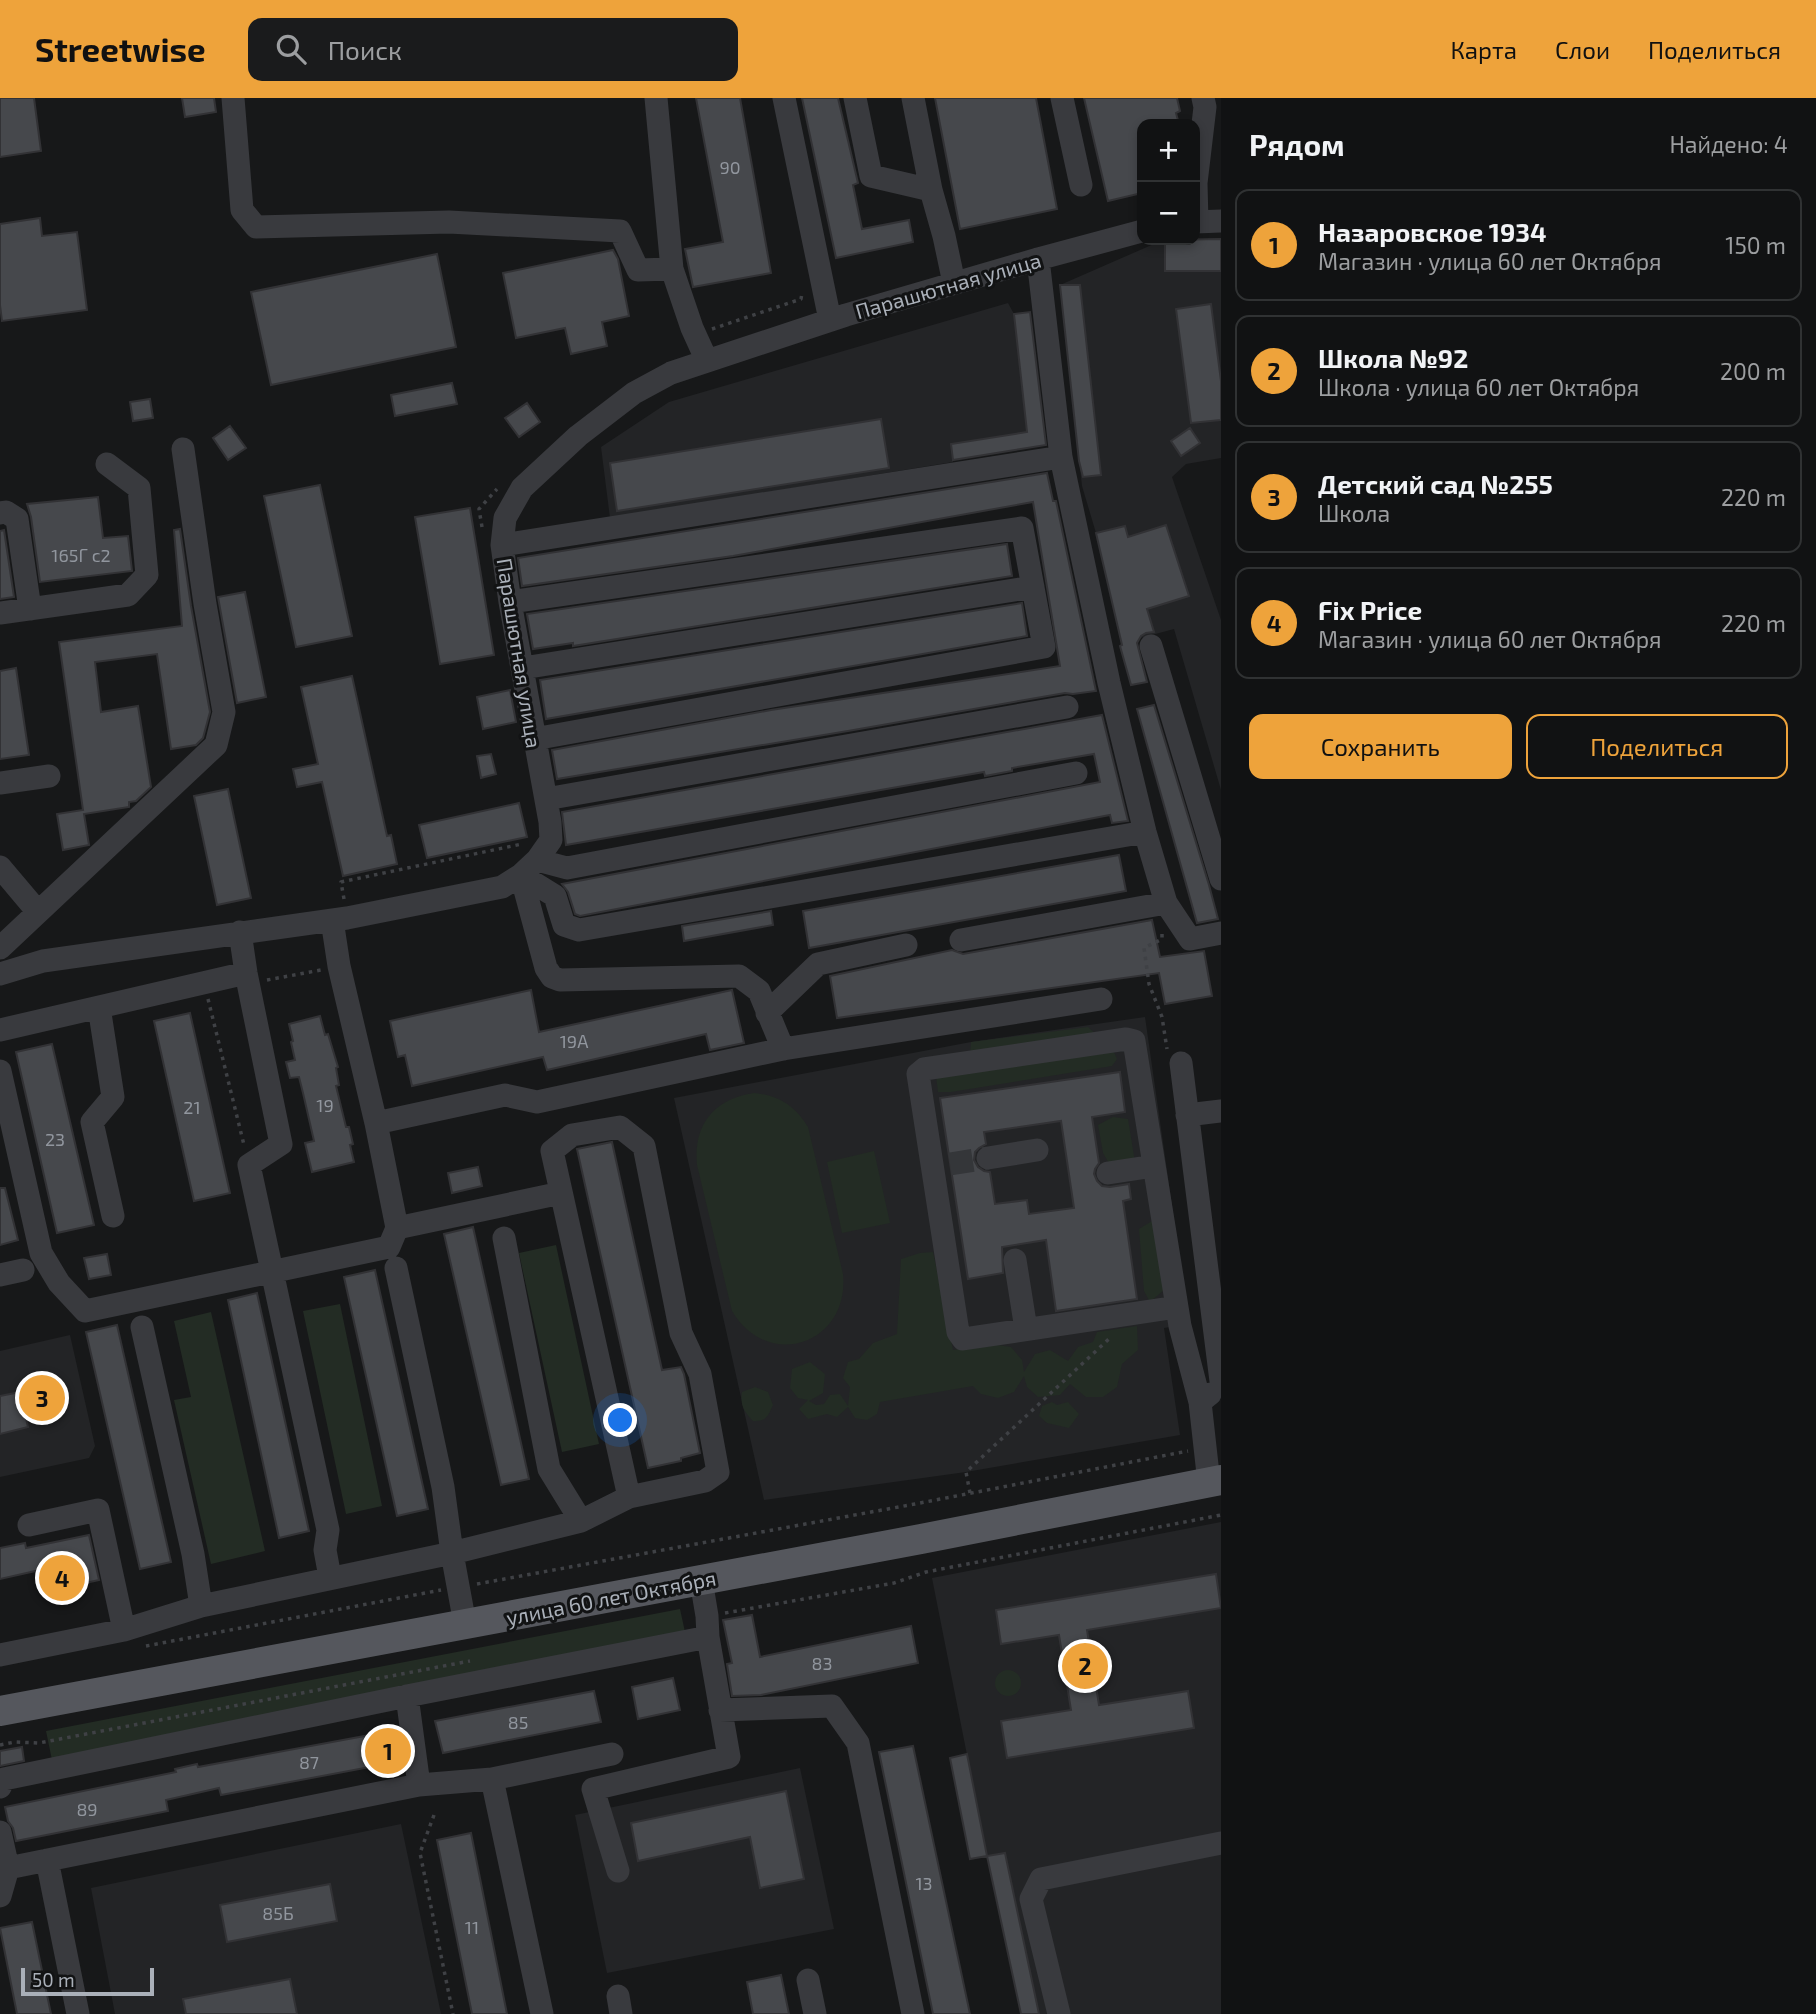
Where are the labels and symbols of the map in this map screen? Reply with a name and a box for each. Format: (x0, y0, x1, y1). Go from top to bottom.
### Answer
house number: 90 (719, 156, 741, 178)
street label: Парашютная улица (852, 247, 1044, 324)
house number: 165Г с2 (51, 544, 111, 566)
street label: Парашютная улица (492, 556, 547, 750)
house number: 19А (560, 1030, 589, 1052)
house number: 19 (316, 1094, 334, 1116)
house number: 21 (183, 1096, 201, 1118)
house number: 23 (45, 1128, 65, 1150)
pin: 3 (19, 1372, 65, 1424)
your location (603, 1403, 637, 1437)
pin: 4 (39, 1552, 85, 1604)
street label: улица 60 лет Октября (504, 1564, 718, 1631)
pin: 2 (1062, 1640, 1108, 1692)
house number: 83 (812, 1652, 832, 1674)
house number: 85 (508, 1711, 528, 1733)
pin: 1 (365, 1725, 411, 1777)
house number: 87 (299, 1751, 319, 1773)
house number: 89 (76, 1798, 98, 1820)
house number: 13 (915, 1872, 933, 1894)
house number: 85Б (262, 1902, 294, 1924)
house number: 11 (465, 1916, 479, 1938)
scale bar (21, 1965, 154, 1997)

